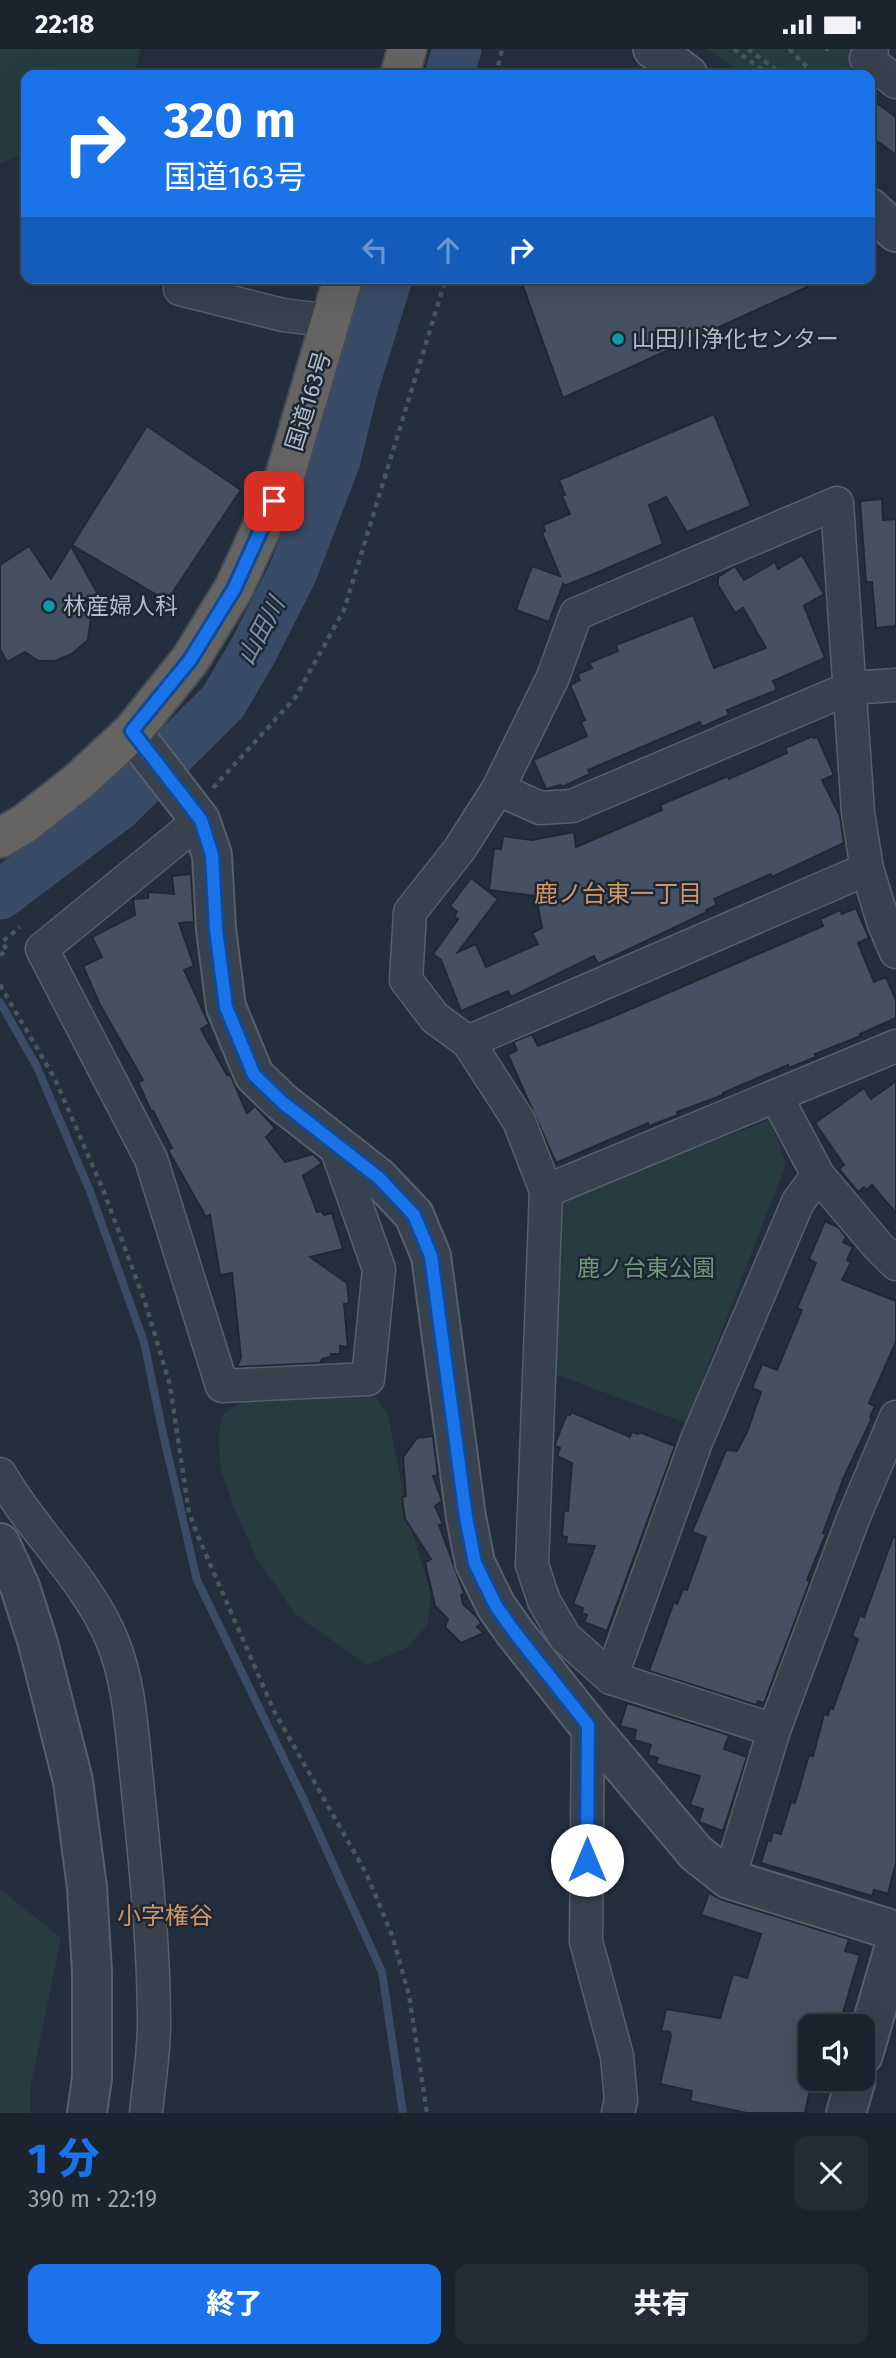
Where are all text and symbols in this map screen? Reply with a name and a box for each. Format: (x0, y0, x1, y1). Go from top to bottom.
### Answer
text: 22:18 (35, 9, 94, 40)
text: 320 m (164, 91, 296, 150)
icon: right (49, 98, 140, 189)
text: 国道163号 (164, 158, 307, 196)
icon: left (356, 231, 394, 269)
icon: ahead (429, 231, 467, 269)
icon: right (502, 231, 540, 269)
place label: 山田川浄化センター (632, 325, 839, 353)
marker: 山田川浄化センター (610, 331, 626, 347)
street label: 国道163号 (280, 348, 336, 454)
pin (244, 471, 304, 531)
icon: arrive (255, 482, 293, 520)
water label: 山田川 (232, 590, 292, 669)
place label: 林産婦人科 (63, 592, 178, 620)
marker: 林産婦人科 (41, 598, 57, 614)
district label: 鹿ノ台東一丁目 (534, 880, 702, 908)
park label: 鹿ノ台東公園 (577, 1254, 715, 1282)
position arrow (550, 1823, 624, 1897)
district label: 小字権谷 (117, 1902, 213, 1930)
map controls (798, 2014, 875, 2091)
button: sound (798, 2014, 875, 2091)
text: 1 分 (28, 2134, 99, 2184)
button: close (794, 2136, 868, 2210)
text: 390 m · 22:19 (28, 2185, 157, 2213)
button: 終了 (28, 2264, 441, 2344)
button: 共有 (455, 2264, 868, 2344)

